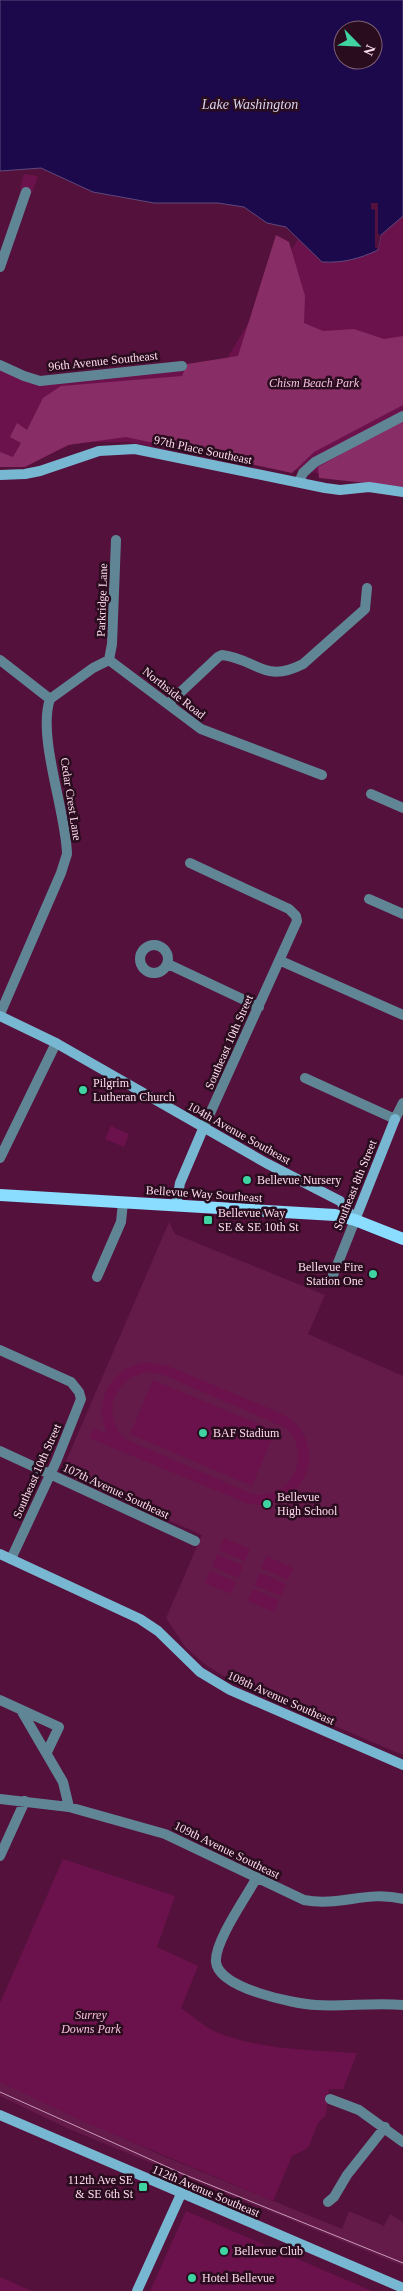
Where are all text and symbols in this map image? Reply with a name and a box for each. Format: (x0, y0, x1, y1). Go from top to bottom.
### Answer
north arrow (333, 20, 383, 70)
text: N (361, 42, 378, 58)
water label: Lake Washington (201, 97, 298, 112)
street label: 96th Avenue Southeast (48, 348, 159, 374)
park label: Chism Beach Park (269, 376, 360, 390)
street label: 97th Place Southeast (153, 433, 254, 467)
street label: Parkridge Lane (94, 563, 110, 637)
street label: Northside Road (140, 664, 208, 722)
street label: Cedar Crest Lane (58, 756, 84, 842)
street label: Southeast 10th Street (202, 992, 256, 1091)
place label: Pilgrim Lutheran Church (93, 1076, 175, 1104)
marker: Pilgrim Lutheran Church (77, 1084, 89, 1096)
street label: 104th Avenue Southeast (185, 1099, 294, 1168)
street label: Southeast 8th Street (331, 1137, 380, 1232)
place label: Bellevue Nursery (257, 1173, 341, 1187)
marker: Bellevue Nursery (241, 1174, 253, 1186)
street label: Bellevue Way Southeast (145, 1183, 263, 1205)
place label: Bellevue Way SE & SE 10th St (218, 1206, 299, 1234)
marker: Bellevue Way SE & SE 10th St (202, 1214, 214, 1226)
place label: Bellevue Fire Station One (298, 1260, 363, 1288)
marker: Bellevue Fire Station One (367, 1268, 379, 1280)
street label: Southeast 10th Street (10, 1421, 64, 1520)
place label: BAF Stadium (213, 1426, 280, 1440)
marker: BAF Stadium (197, 1427, 209, 1439)
street label: 107th Avenue Southeast (61, 1460, 172, 1522)
place label: Bellevue High School (277, 1490, 338, 1518)
marker: Bellevue High School (261, 1498, 273, 1510)
street label: 108th Avenue Southeast (225, 1668, 337, 1728)
street label: 109th Avenue Southeast (172, 1818, 283, 1882)
park label: Surrey Downs Park (60, 2008, 122, 2036)
street label: 112th Avenue Southeast (150, 2162, 262, 2220)
place label: 112th Ave SE & SE 6th St (68, 2173, 134, 2201)
marker: 112th Ave SE & SE 6th St (137, 2181, 149, 2193)
place label: Bellevue Club (234, 2244, 303, 2258)
marker: Bellevue Club (218, 2245, 230, 2257)
place label: Hotel Bellevue (202, 2271, 274, 2285)
marker: Hotel Bellevue (186, 2272, 198, 2284)

